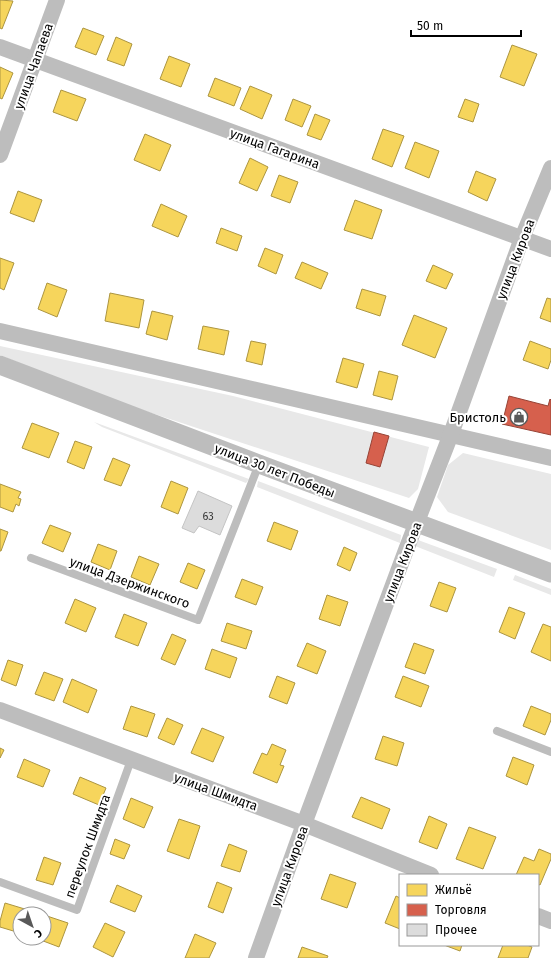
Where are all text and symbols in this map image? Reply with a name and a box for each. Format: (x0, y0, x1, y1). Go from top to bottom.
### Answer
scale bar (411, 12, 521, 38)
text: 50 m (417, 19, 443, 33)
street label: улица Чапаева (11, 21, 56, 111)
street label: улица Гагарина (228, 125, 322, 172)
street label: улица Кирова (493, 217, 538, 301)
shop icon: Бристоль (509, 407, 529, 427)
place label: Бристоль (450, 410, 506, 425)
street label: улица 30 лет Победы (212, 441, 337, 500)
house number: 63 (202, 510, 214, 523)
street label: улица Кирова (380, 520, 425, 604)
street label: улица Дзержинского (68, 554, 192, 611)
street label: улица Шмидта (172, 769, 260, 814)
street label: переулок Шмидта (62, 792, 113, 900)
street label: улица Кирова (268, 824, 311, 909)
legend (399, 874, 539, 946)
text: Жильё (435, 883, 472, 897)
text: Торговля (435, 903, 487, 917)
north arrow (12, 906, 52, 946)
text: Прочее (435, 923, 477, 937)
text: С (31, 926, 45, 941)

